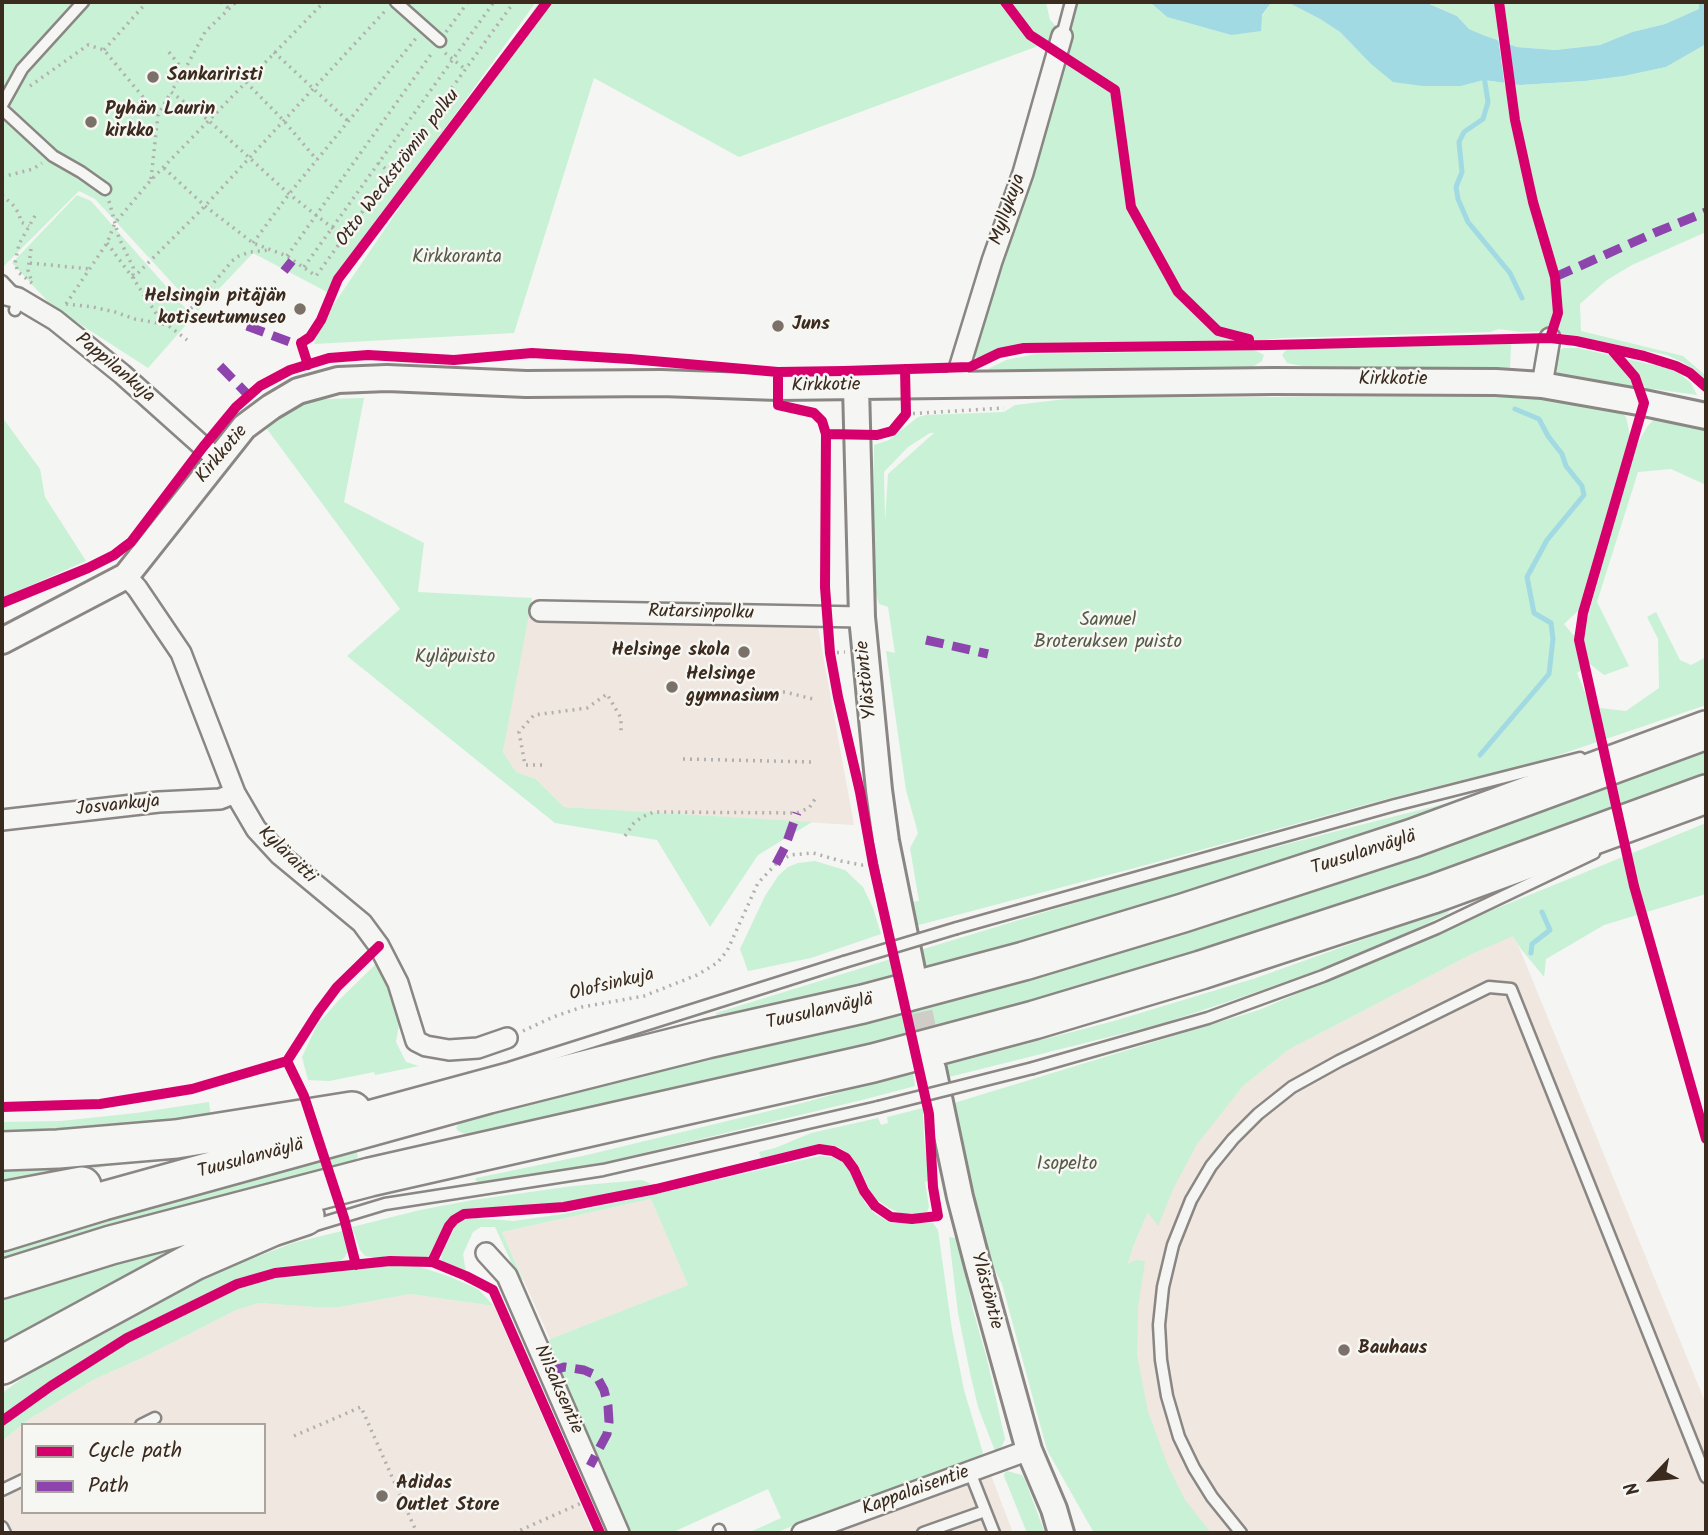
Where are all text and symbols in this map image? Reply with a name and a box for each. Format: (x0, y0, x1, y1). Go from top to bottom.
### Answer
place label: Sankariristi (167, 66, 263, 88)
marker: Sankariristi (145, 69, 161, 85)
street label: Otto Weckströmin polku (332, 86, 466, 252)
place label: Pyhän Laurin kirkko (105, 100, 215, 144)
marker: Pyhän Laurin kirkko (83, 114, 99, 130)
street label: Myllykuja (986, 171, 1032, 249)
park label: Kirkkoranta (412, 248, 502, 270)
place label: Helsingin pitäjän kotiseutumuseo (144, 287, 286, 331)
marker: Helsingin pitäjän kotiseutumuseo (292, 301, 308, 317)
place label: Juns (792, 315, 830, 337)
marker: Juns (770, 318, 786, 334)
street label: Pappilankuja (69, 329, 159, 409)
street label: Kirkkotie (1359, 370, 1427, 392)
street label: Kirkkotie (791, 375, 861, 399)
street label: Kirkkotie (192, 421, 254, 489)
street label: Rutarsinpolku (648, 602, 754, 626)
park label: Samuel Broteruksen puisto (1034, 611, 1182, 655)
street label: Ylästöntie (853, 639, 883, 721)
place label: Helsinge skola (612, 641, 730, 663)
marker: Helsinge skola (736, 644, 752, 660)
park label: Kyläpuisto (415, 648, 495, 670)
place label: Helsinge gymnasium (686, 665, 779, 709)
marker: Helsinge gymnasium (664, 679, 680, 695)
street label: Josvankuja (75, 791, 161, 823)
street label: Kyläraitti (252, 823, 320, 889)
street label: Tuusulanväylä (1309, 826, 1419, 882)
street label: Olofsinkuja (567, 964, 657, 1008)
street label: Tuusulanväylä (764, 990, 876, 1036)
street label: Tuusulanväylä (195, 1135, 307, 1185)
park label: Isopelto (1037, 1155, 1097, 1177)
street label: Ylästöntie (964, 1250, 1006, 1332)
place label: Bauhaus (1358, 1339, 1427, 1361)
street label: Nilsaksentie (527, 1342, 587, 1438)
marker: Bauhaus (1336, 1342, 1352, 1358)
legend (21, 1423, 266, 1514)
text: Cycle path (88, 1435, 182, 1468)
north arrow (1617, 1444, 1687, 1514)
street label: Kappalaisentie (859, 1462, 973, 1522)
text: Path (88, 1470, 129, 1503)
place label: Adidas Outlet Store (396, 1474, 500, 1518)
text: N (1617, 1476, 1649, 1500)
marker: Adidas Outlet Store (374, 1488, 390, 1504)

